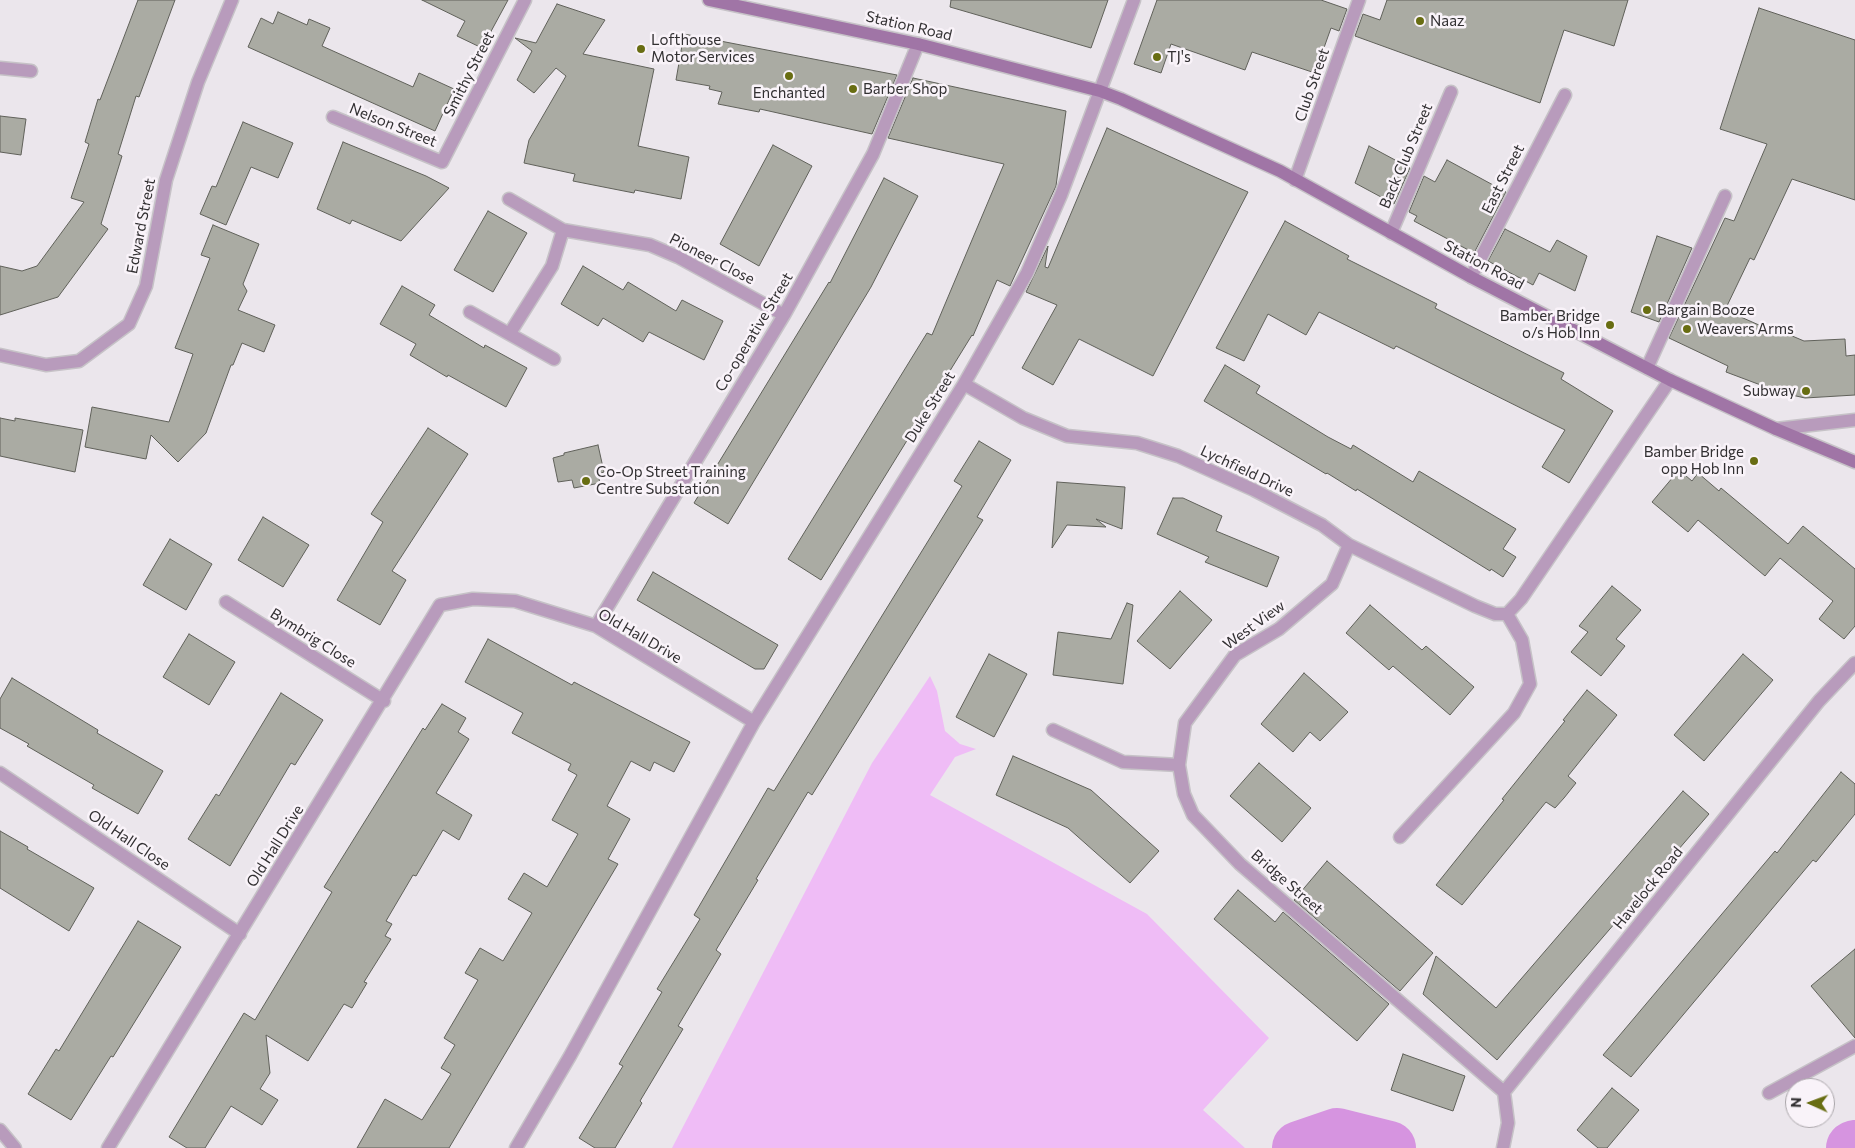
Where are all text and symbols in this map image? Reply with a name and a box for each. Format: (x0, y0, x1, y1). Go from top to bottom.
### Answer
street label: Station Road (864, 7, 954, 45)
place label: Naaz (1430, 12, 1464, 30)
marker: Naaz (1414, 15, 1426, 27)
street label: Smithy Street (440, 28, 498, 120)
place label: Lofthouse Motor Services (651, 31, 754, 66)
marker: Lofthouse Motor Services (635, 43, 647, 55)
street label: Club Street (1291, 46, 1333, 124)
place label: TJ's (1167, 48, 1191, 66)
marker: TJ's (1151, 51, 1163, 63)
marker: Enchanted (783, 70, 795, 82)
place label: Barber Shop (863, 80, 947, 98)
marker: Barber Shop (847, 83, 859, 95)
place label: Enchanted (753, 84, 825, 102)
street label: Nelson Street (347, 99, 439, 151)
street label: Back Club Street (1376, 101, 1436, 211)
street label: East Street (1478, 142, 1528, 216)
street label: Edward Street (123, 177, 159, 275)
street label: Pioneer Close (666, 230, 758, 288)
street label: Station Road (1441, 236, 1527, 294)
street label: Co-operative Street (711, 269, 797, 395)
place label: Bargain Booze (1657, 301, 1755, 319)
marker: Bargain Booze (1641, 304, 1653, 316)
place label: Bamber Bridge o/s Hob Inn (1500, 307, 1600, 342)
marker: Bamber Bridge o/s Hob Inn (1604, 319, 1616, 331)
place label: Weavers Arms (1697, 320, 1794, 338)
marker: Weavers Arms (1681, 323, 1693, 335)
street label: Duke Street (901, 368, 959, 446)
place label: Subway (1743, 382, 1796, 400)
marker: Subway (1800, 385, 1812, 397)
street label: Lychfield Drive (1197, 442, 1297, 500)
place label: Bamber Bridge opp Hob Inn (1644, 443, 1744, 478)
marker: Bamber Bridge opp Hob Inn (1748, 455, 1760, 467)
place label: Co-Op Street Training Centre Substation (596, 463, 746, 498)
marker: Co-Op Street Training Centre Substation (580, 475, 592, 487)
street label: West View (1220, 597, 1288, 653)
street label: Bymbrig Close (267, 604, 359, 672)
street label: Old Hall Drive (595, 605, 685, 667)
street label: Old Hall Drive (243, 802, 307, 890)
street label: Old Hall Close (85, 806, 173, 874)
street label: Havelock Road (1609, 843, 1687, 933)
street label: Bridge Street (1247, 846, 1327, 918)
north arrow (1785, 1078, 1835, 1128)
text: N (1787, 1097, 1804, 1108)

